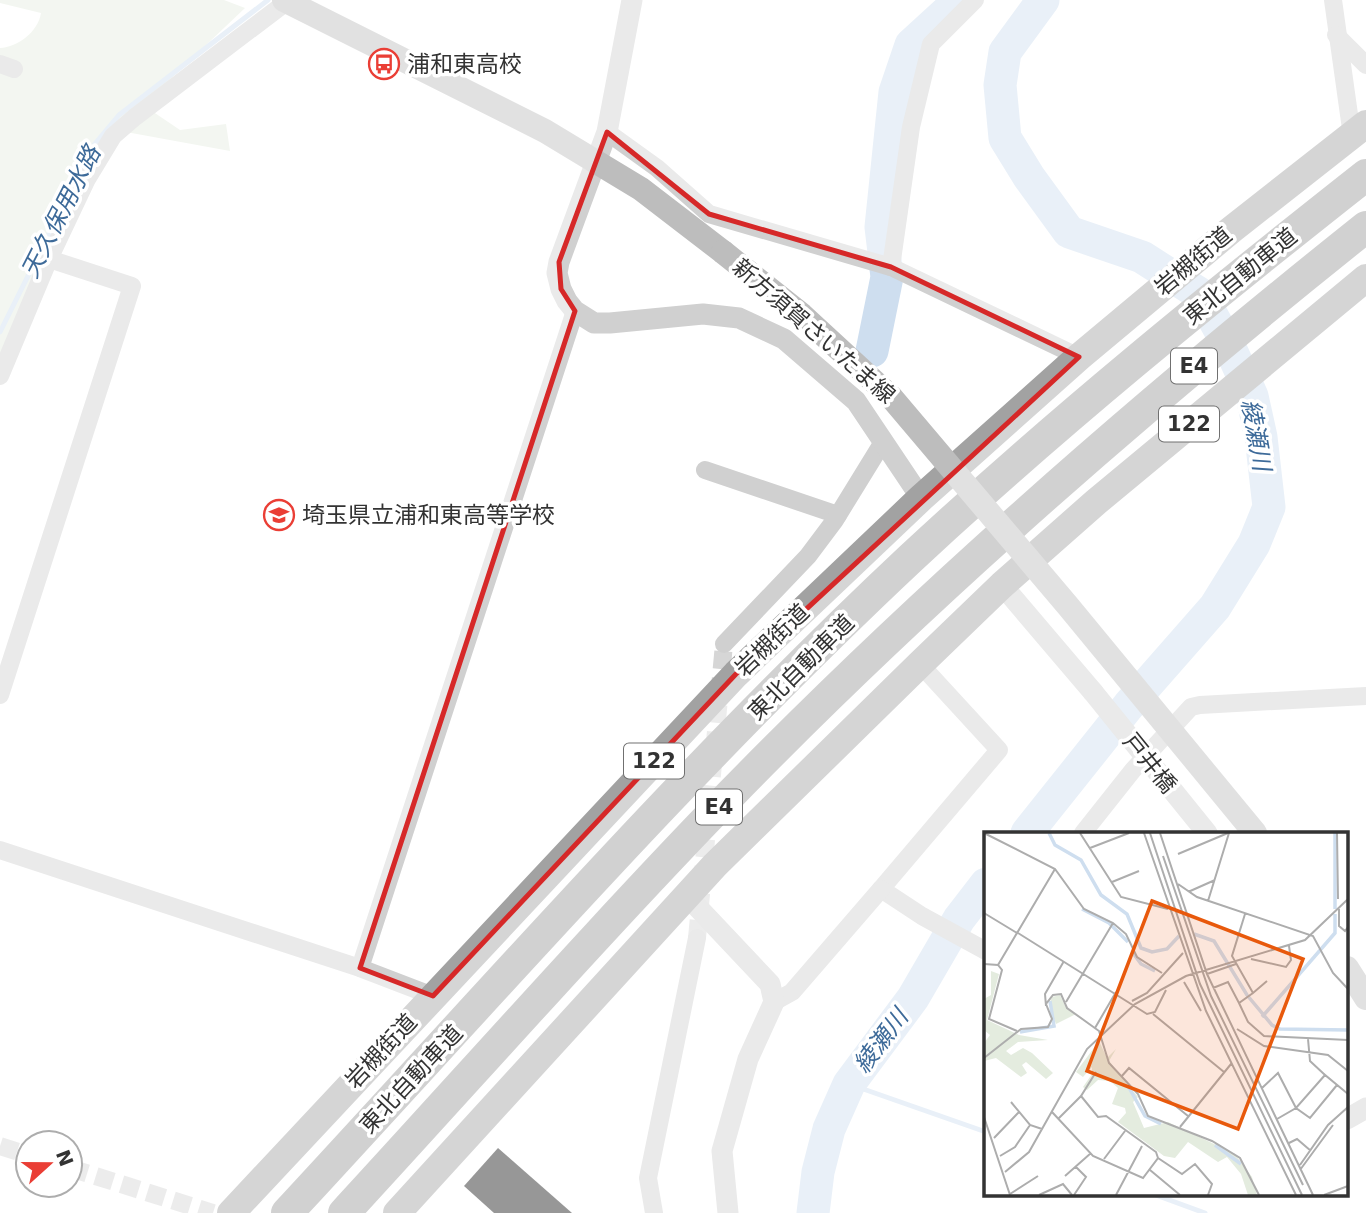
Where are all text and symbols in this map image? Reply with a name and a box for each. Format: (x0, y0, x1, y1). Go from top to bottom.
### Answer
bus stop icon: 浦和東高校 (367, 47, 401, 81)
place label: 浦和東高校 (407, 51, 522, 77)
water label: 天久保用水路 (16, 140, 107, 283)
street label: 岩槻街道 (1149, 221, 1237, 301)
street label: 東北自動車道 (1178, 222, 1302, 330)
street label: 新方須賀さいたま線 (728, 254, 900, 408)
road number: E4 (1171, 348, 1217, 384)
water label: 綾瀬川 (1236, 397, 1277, 476)
road number: 122 (1159, 406, 1219, 442)
school or university icon: 埼玉県立浦和東高等学校 (262, 498, 296, 532)
place label: 埼玉県立浦和東高等学校 (302, 502, 555, 528)
street label: 岩槻街道 (730, 599, 814, 681)
street label: 東北自動車道 (743, 609, 859, 725)
street label: 戸井橋 (1118, 728, 1182, 798)
road number: 122 (624, 744, 684, 778)
road number: E4 (696, 790, 742, 824)
inset map (984, 832, 1348, 1196)
water label: 綾瀬川 (848, 1001, 916, 1078)
street label: 岩槻街道 (340, 1008, 422, 1094)
street label: 東北自動車道 (354, 1020, 468, 1138)
north arrow (14, 1129, 84, 1199)
text: N (52, 1147, 78, 1169)

